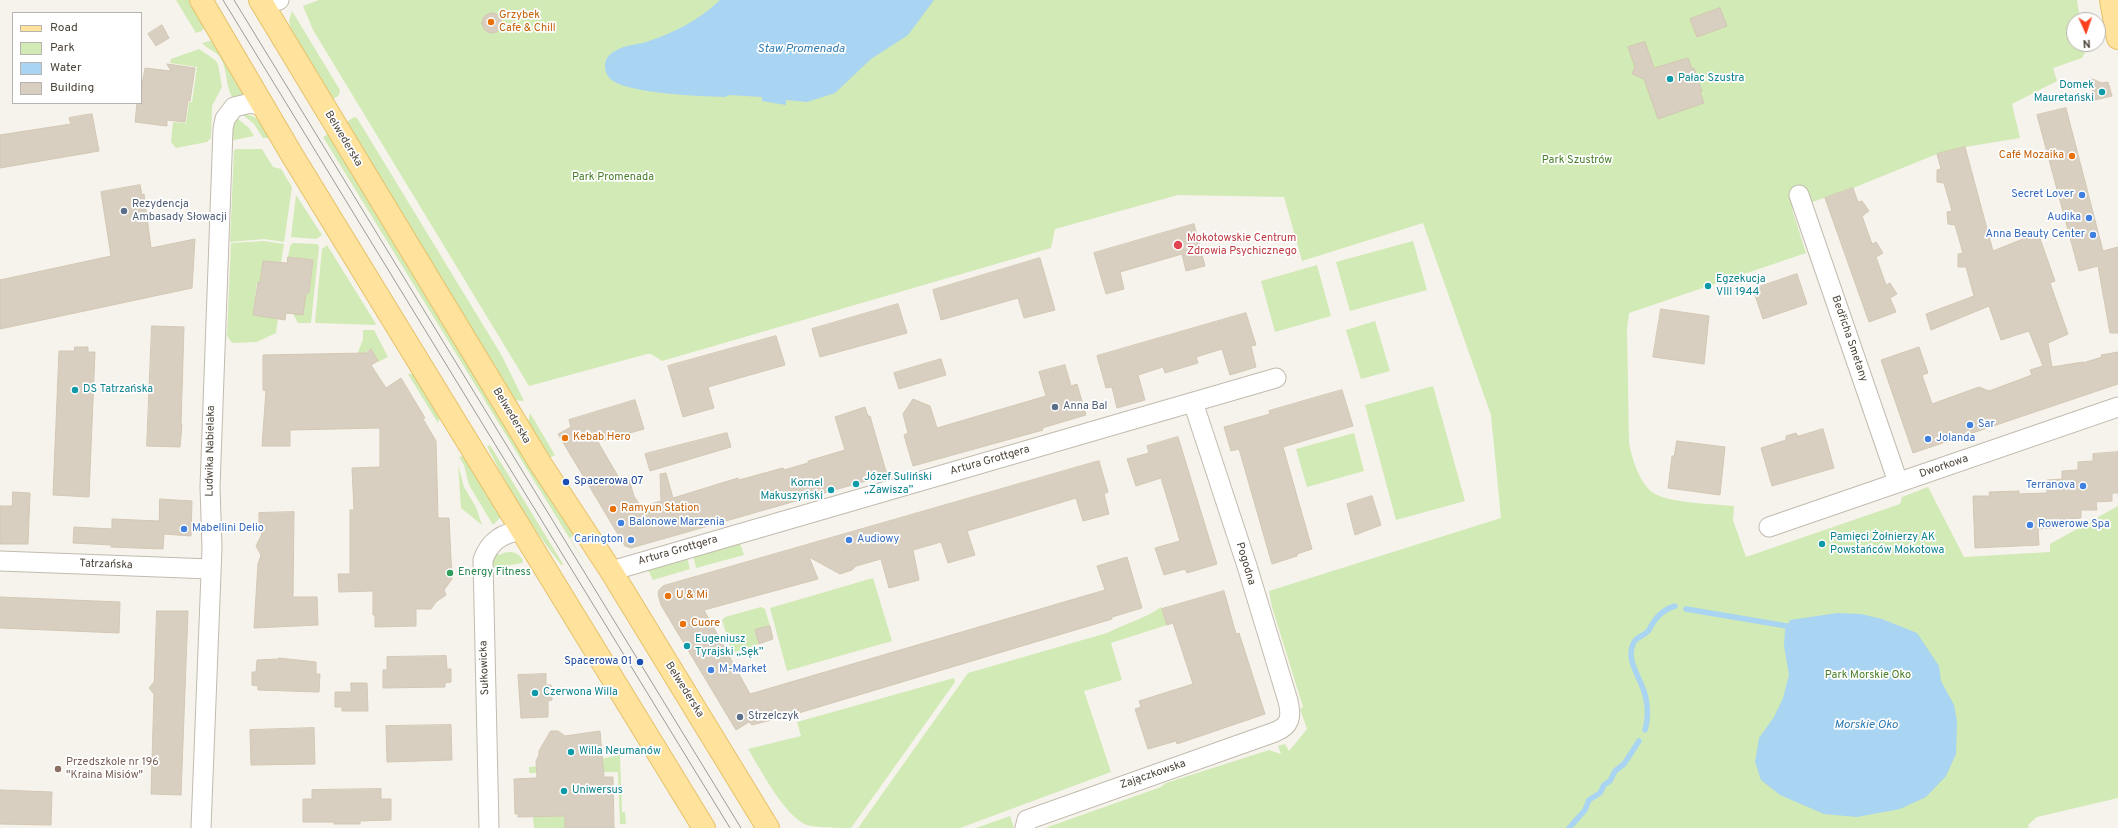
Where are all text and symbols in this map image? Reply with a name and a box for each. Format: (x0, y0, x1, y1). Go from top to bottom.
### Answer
place label: Grzybek Cafe & Chill (499, 9, 556, 35)
legend (12, 12, 142, 104)
north arrow (2066, 12, 2106, 52)
marker: Grzybek Cafe & Chill (486, 17, 496, 27)
text: Road (50, 20, 78, 36)
text: N (2082, 36, 2091, 50)
text: Park (50, 40, 75, 56)
water label: Staw Promenada (757, 43, 845, 57)
text: Water (50, 60, 82, 76)
place label: Pałac Szustra (1678, 72, 1744, 86)
marker: Pałac Szustra (1665, 74, 1675, 84)
place label: Domek Mauretański (2034, 79, 2094, 105)
text: Building (50, 80, 94, 96)
marker: Domek Mauretański (2097, 87, 2107, 97)
street label: Belwederska (321, 109, 365, 169)
place label: Café Mozaika (1999, 149, 2064, 163)
marker: Café Mozaika (2067, 151, 2077, 161)
park label: Park Szustrów (1542, 154, 1612, 168)
park label: Park Promenada (572, 171, 654, 185)
place label: Secret Lover (2011, 188, 2074, 202)
marker: Secret Lover (2077, 190, 2087, 200)
place label: Rezydencja Ambasady Słowacji (132, 198, 227, 224)
marker: Rezydencja Ambasady Słowacji (119, 206, 129, 216)
place label: Audika (2047, 211, 2081, 225)
marker: Audika (2084, 213, 2094, 223)
place label: Anna Beauty Center (1985, 228, 2085, 242)
marker: Anna Beauty Center (2088, 230, 2098, 240)
place label: Mokotowskie Centrum Zdrowia Psychicznego (1187, 232, 1297, 258)
marker: Mokotowskie Centrum Zdrowia Psychicznego (1172, 239, 1184, 251)
place label: Egzekucja VIII 1944 (1716, 273, 1766, 299)
marker: Egzekucja VIII 1944 (1703, 281, 1713, 291)
street label: Bedřicha Smetany (1828, 294, 1870, 384)
place label: DS Tatrzańska (83, 383, 153, 397)
marker: DS Tatrzańska (70, 385, 80, 395)
street label: Belwederska (489, 386, 533, 446)
place label: Anna Bal (1063, 400, 1107, 414)
marker: Anna Bal (1050, 402, 1060, 412)
street label: Ludwika Nabielaka (204, 405, 218, 497)
place label: Sar (1978, 418, 1995, 432)
marker: Sar (1965, 420, 1975, 430)
place label: Kebab Hero (573, 431, 631, 445)
place label: Jolanda (1936, 432, 1975, 446)
marker: Kebab Hero (560, 433, 570, 443)
marker: Jolanda (1923, 434, 1933, 444)
street label: Artura Grottgera (949, 443, 1031, 479)
street label: Dworkowa (1918, 453, 1970, 481)
place label: Józef Suliński „Zawisza” (864, 471, 932, 497)
place label: Spacerowa 07 (574, 475, 643, 489)
marker: Spacerowa 07 (561, 477, 571, 487)
place label: Kornel Makuszyński (760, 477, 823, 503)
marker: Józef Suliński „Zawisza” (851, 479, 861, 489)
place label: Terranova (2026, 479, 2075, 493)
marker: Terranova (2078, 481, 2088, 491)
marker: Kornel Makuszyński (826, 485, 836, 495)
place label: Ramyun Station (621, 502, 699, 516)
marker: Ramyun Station (608, 504, 618, 514)
place label: Balonowe Marzenia (629, 516, 725, 530)
marker: Balonowe Marzenia (616, 518, 626, 528)
place label: Rowerowe Spa (2038, 518, 2110, 532)
marker: Rowerowe Spa (2025, 520, 2035, 530)
place label: Mabellini Delio (192, 522, 264, 536)
marker: Mabellini Delio (179, 524, 189, 534)
place label: Pamięci Żołnierzy AK Powstańców Mokotowa (1830, 531, 1944, 557)
place label: Carington (574, 533, 623, 547)
street label: Artura Grottgera (637, 533, 719, 569)
place label: Audiowy (857, 533, 899, 547)
marker: Carington (626, 535, 636, 545)
marker: Audiowy (844, 535, 854, 545)
marker: Pamięci Żołnierzy AK Powstańców Mokotowa (1817, 539, 1827, 549)
street label: Pogodna (1232, 541, 1258, 587)
street label: Tatrzańska (79, 557, 133, 573)
place label: Energy Fitness (458, 566, 531, 580)
marker: Energy Fitness (445, 568, 455, 578)
place label: U & Mi (676, 589, 708, 603)
marker: U & Mi (663, 591, 673, 601)
place label: Cuore (691, 617, 720, 631)
marker: Cuore (678, 619, 688, 629)
place label: Eugeniusz Tyrajski „Sęk” (695, 633, 763, 659)
street label: Sułkowicka (477, 640, 493, 696)
marker: Eugeniusz Tyrajski „Sęk” (682, 641, 692, 651)
place label: Spacerowa 01 (564, 655, 632, 669)
marker: Spacerowa 01 (635, 657, 645, 667)
street label: Belwederska (662, 660, 706, 720)
place label: M-Market (719, 663, 767, 677)
marker: M-Market (706, 665, 716, 675)
park label: Park Morskie Oko (1825, 669, 1911, 683)
place label: Czerwona Willa (543, 686, 618, 700)
marker: Czerwona Willa (530, 688, 540, 698)
place label: Strzelczyk (748, 710, 799, 724)
marker: Strzelczyk (735, 712, 745, 722)
water label: Morskie Oko (1834, 719, 1898, 733)
place label: Willa Neumanów (579, 745, 661, 759)
marker: Willa Neumanów (566, 747, 576, 757)
place label: Przedszkole nr 196 "Kraina Misiów" (66, 756, 159, 782)
street label: Zajączkowska (1118, 758, 1188, 792)
marker: Przedszkole nr 196 "Kraina Misiów" (53, 764, 63, 774)
place label: Uniwersus (572, 784, 623, 798)
marker: Uniwersus (559, 786, 569, 796)

